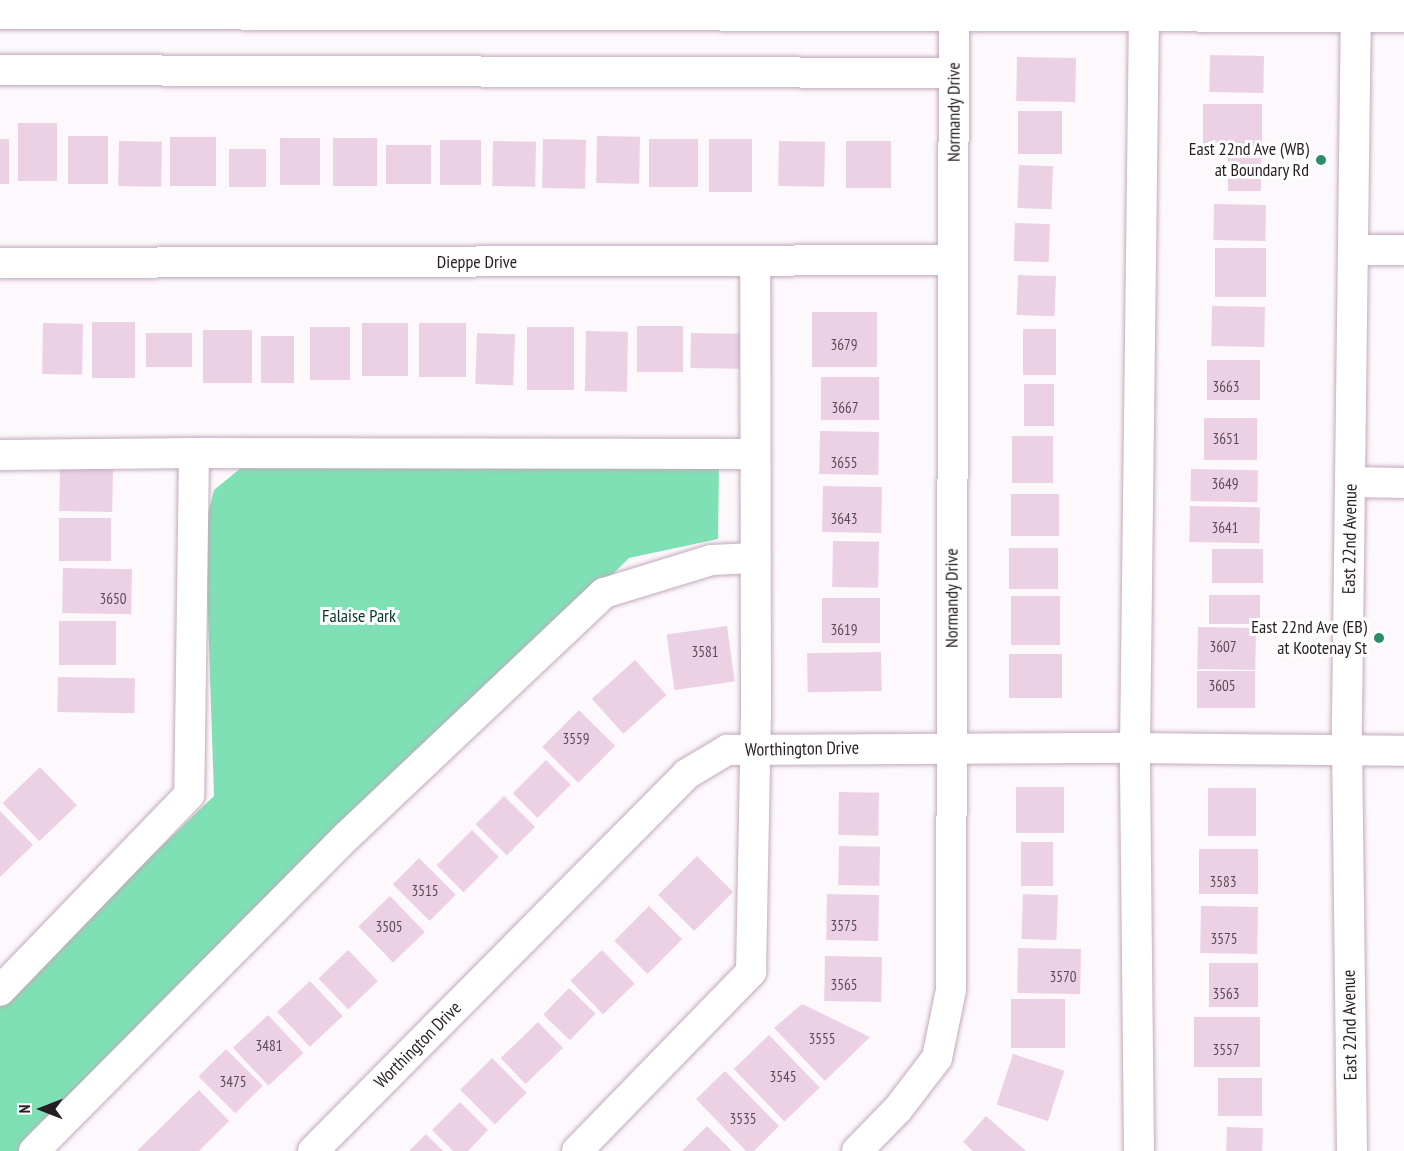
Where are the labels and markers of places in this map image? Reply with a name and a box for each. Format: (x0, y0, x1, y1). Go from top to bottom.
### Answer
place label: East 22nd Ave (WB) at Boundary Rd (1188, 139, 1309, 182)
marker: East 22nd Ave (WB) at Boundary Rd (1314, 153, 1328, 167)
place label: East 22nd Ave (EB) at Kootenay St (1251, 617, 1367, 660)
marker: East 22nd Ave (EB) at Kootenay St (1372, 631, 1386, 645)

